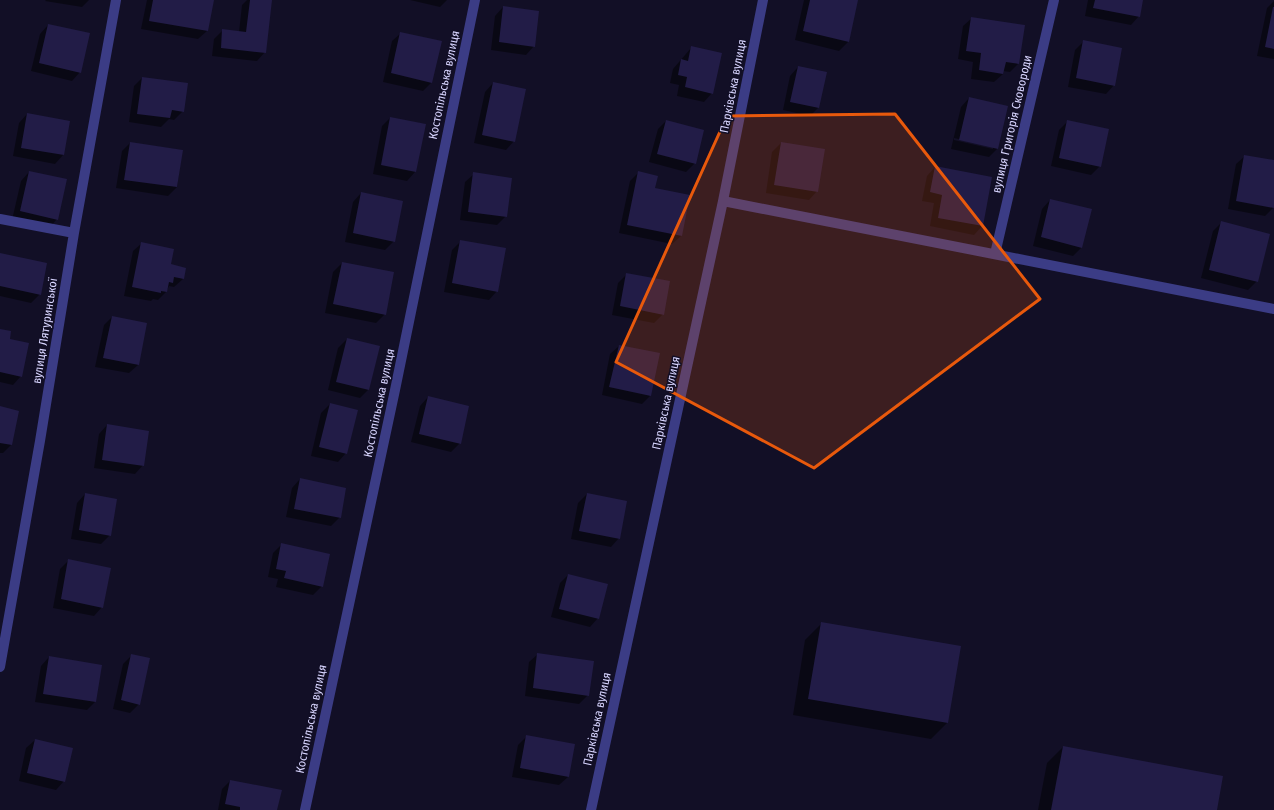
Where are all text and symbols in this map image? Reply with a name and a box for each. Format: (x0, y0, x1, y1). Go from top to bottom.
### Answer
street label: Костопільська вулиця (426, 29, 462, 141)
street label: Парківська вулиця (717, 38, 749, 134)
street label: вулиця Григорія Сковороди (989, 54, 1035, 194)
street label: вулиця Лятуринської (30, 276, 60, 385)
street label: Костопільська вулиця (361, 347, 397, 459)
street label: Парківська вулиця (649, 355, 683, 451)
street label: Костопільська вулиця (293, 663, 329, 775)
street label: Парківська вулиця (580, 671, 614, 767)

